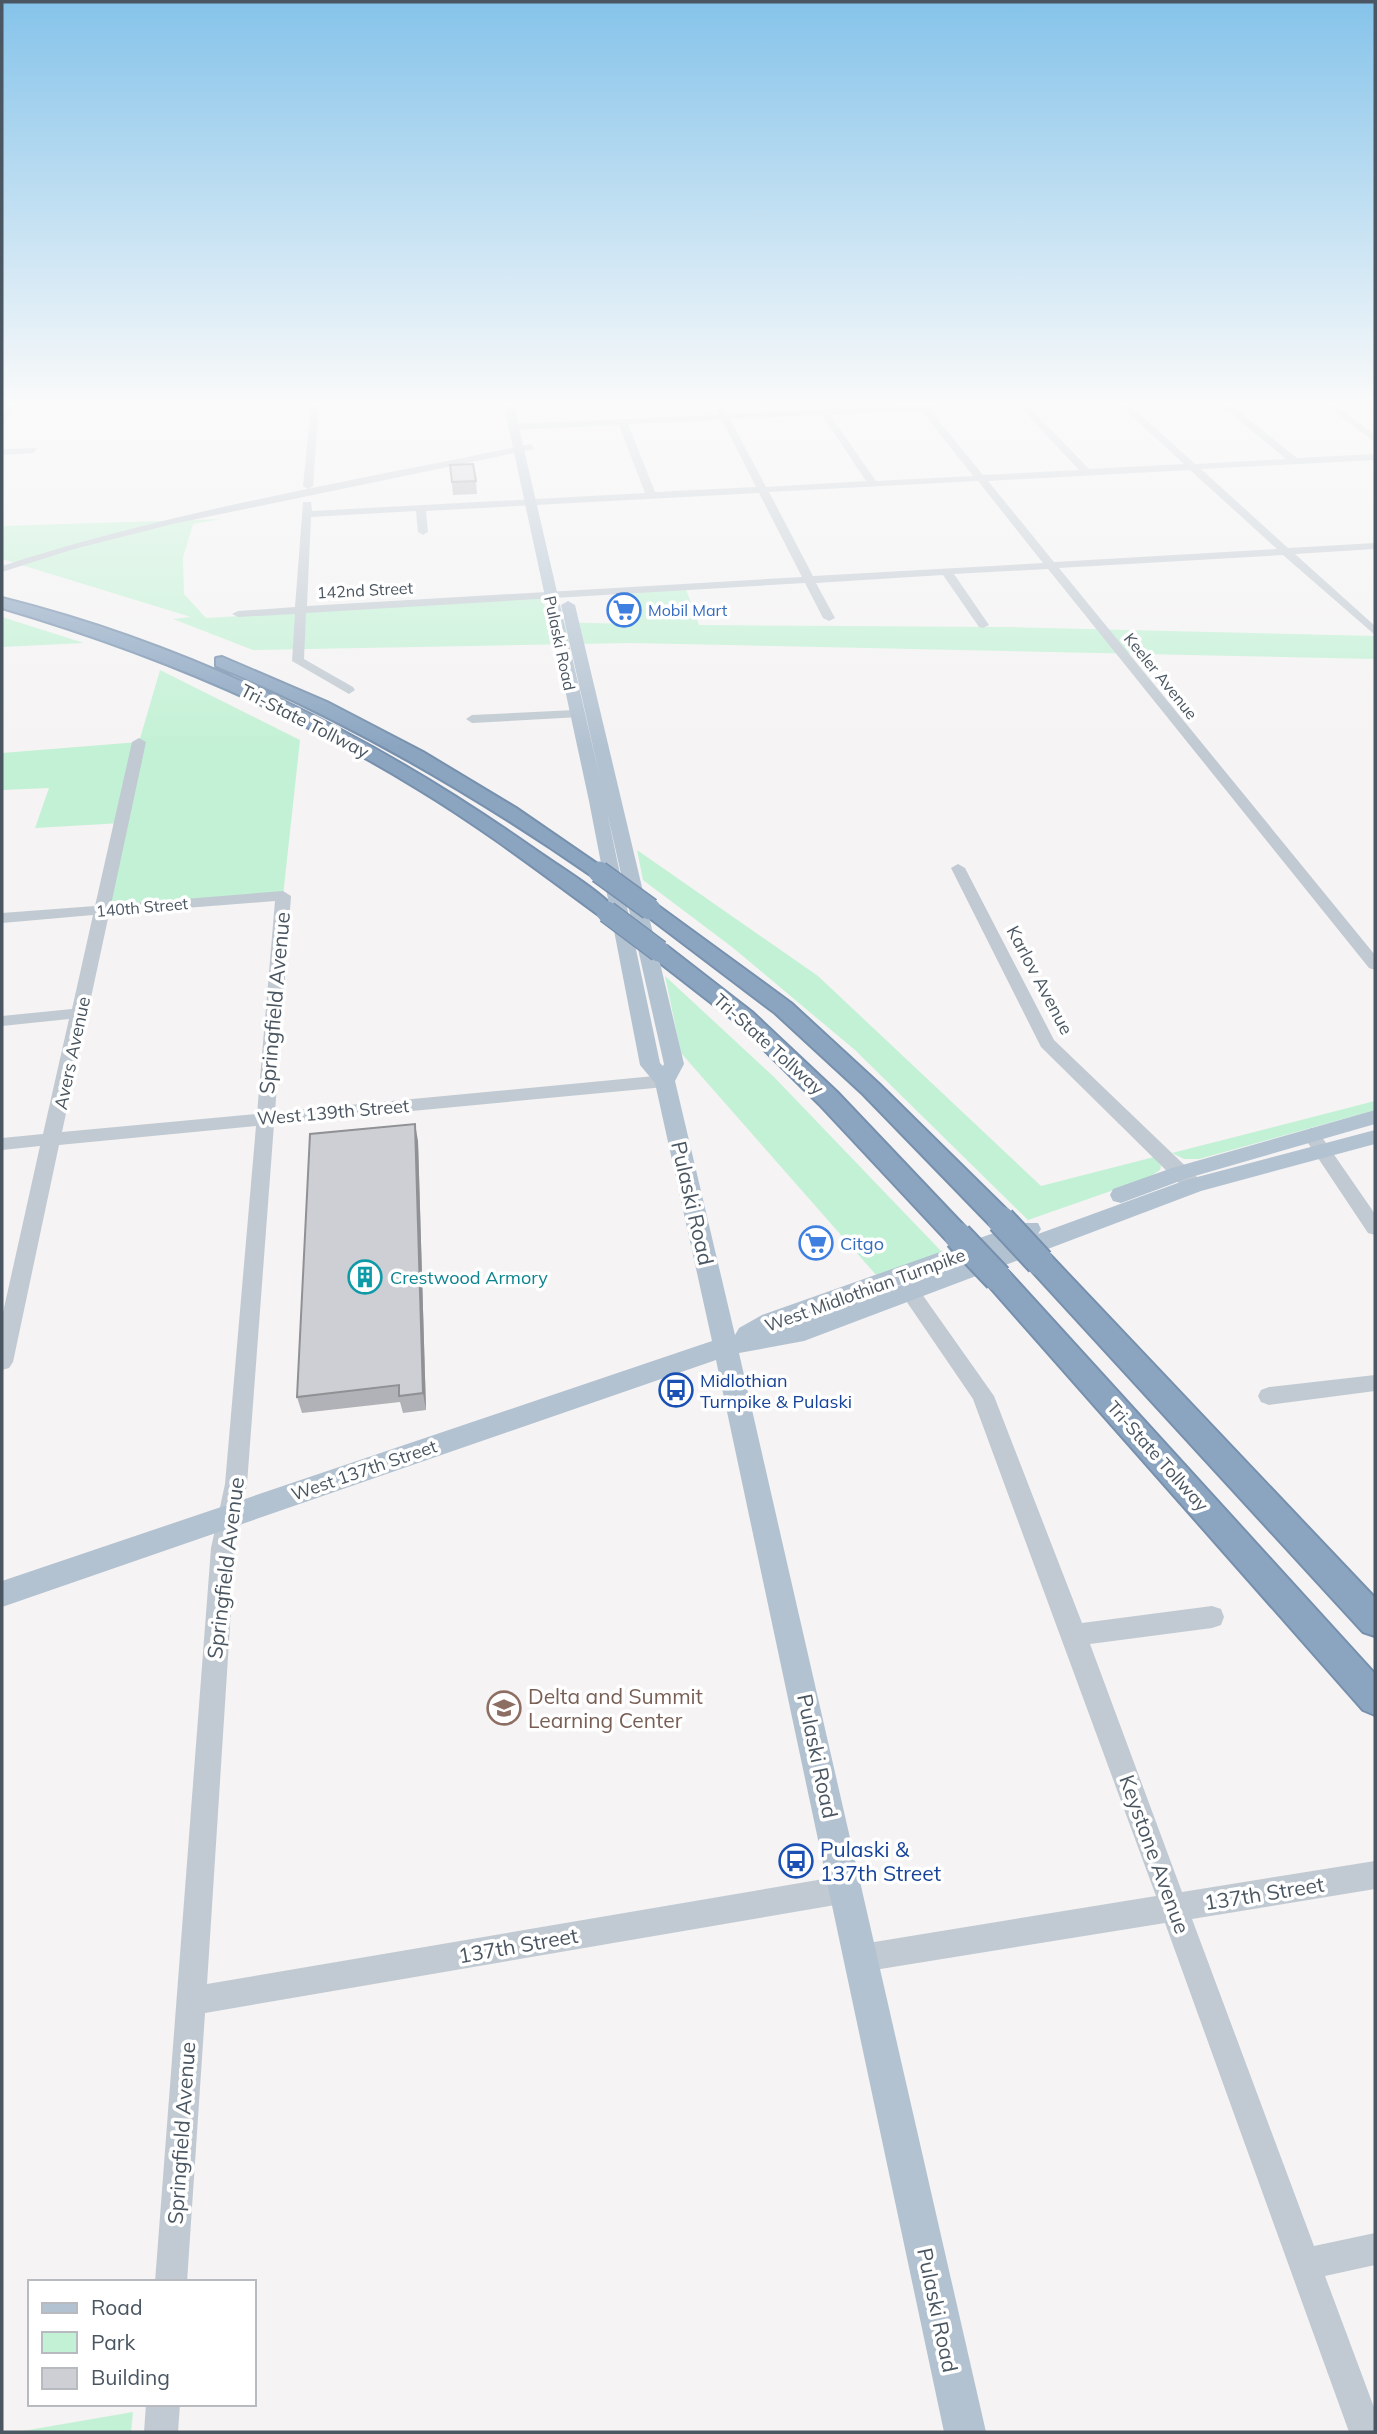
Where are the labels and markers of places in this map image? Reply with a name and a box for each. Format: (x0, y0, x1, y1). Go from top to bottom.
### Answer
supermarket icon: Mobil Mart (605, 591, 643, 629)
place label: Mobil Mart (648, 600, 728, 620)
supermarket icon: Citgo (797, 1224, 835, 1262)
place label: Citgo (840, 1232, 884, 1255)
building icon: Crestwood Armory (346, 1258, 384, 1296)
place label: Crestwood Armory (390, 1266, 548, 1289)
place label: Midlothian Turnpike & Pulaski (700, 1369, 852, 1413)
bus stop icon: Midlothian Turnpike & Pulaski (657, 1371, 695, 1409)
place label: Delta and Summit Learning Center (528, 1683, 703, 1733)
school or university icon: Delta and Summit Learning Center (485, 1689, 523, 1727)
place label: Pulaski & 137th Street (820, 1836, 941, 1886)
bus stop icon: Pulaski & 137th Street (777, 1842, 815, 1880)

